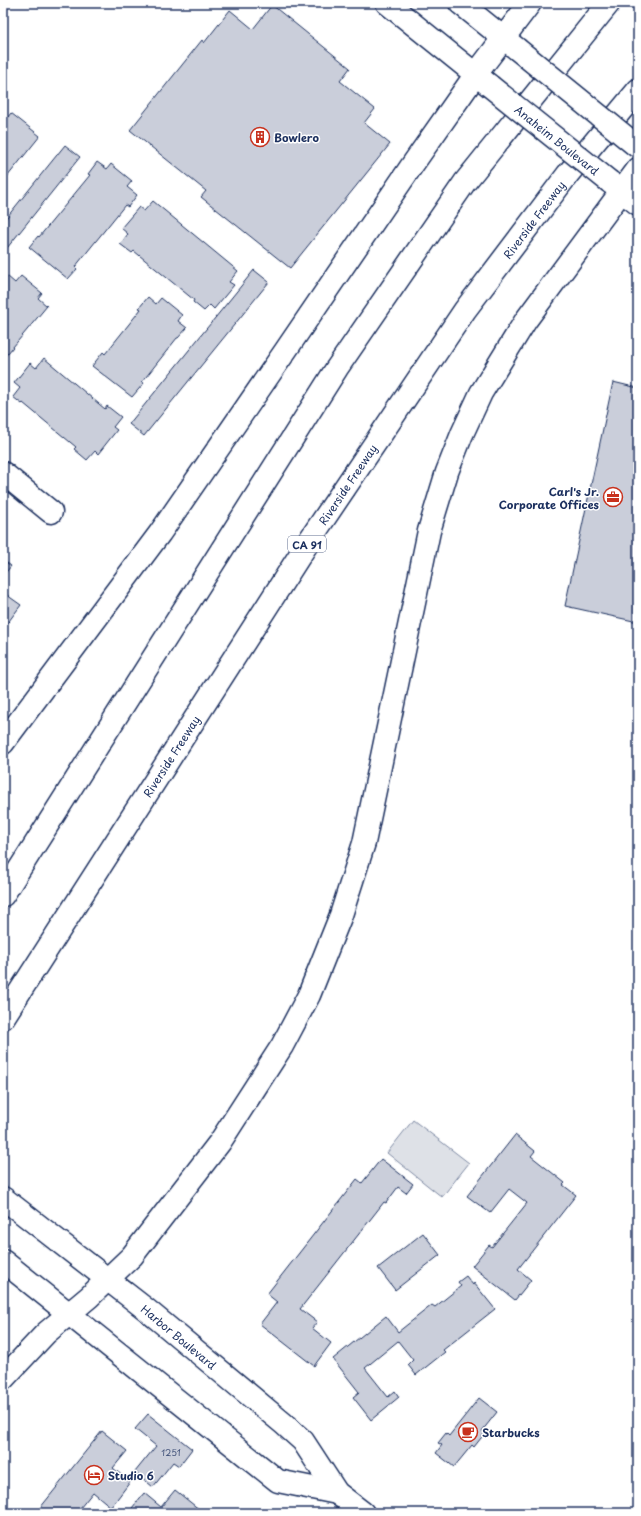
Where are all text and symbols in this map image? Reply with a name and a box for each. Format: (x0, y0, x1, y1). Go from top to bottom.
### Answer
street label: Anaheim Boulevard (511, 101, 603, 179)
building icon: Bowlero (249, 126, 271, 148)
place label: Bowlero (274, 129, 319, 146)
street label: Riverside Freeway (498, 177, 569, 262)
street label: Riverside Freeway (314, 441, 381, 528)
place label: Carl's Jr. Corporate Offices (499, 483, 600, 513)
office icon: Carl's Jr. Corporate Offices (602, 486, 624, 508)
road number: CA 91 (288, 536, 326, 552)
street label: Riverside Freeway (138, 712, 203, 800)
street label: Harbor Boulevard (138, 1300, 221, 1373)
cafe icon: Starbucks (457, 1421, 479, 1443)
place label: Starbucks (482, 1424, 540, 1441)
house number: 1251 (161, 1445, 181, 1459)
hotel icon: Studio 6 (83, 1464, 105, 1486)
place label: Studio 6 (108, 1467, 154, 1484)

